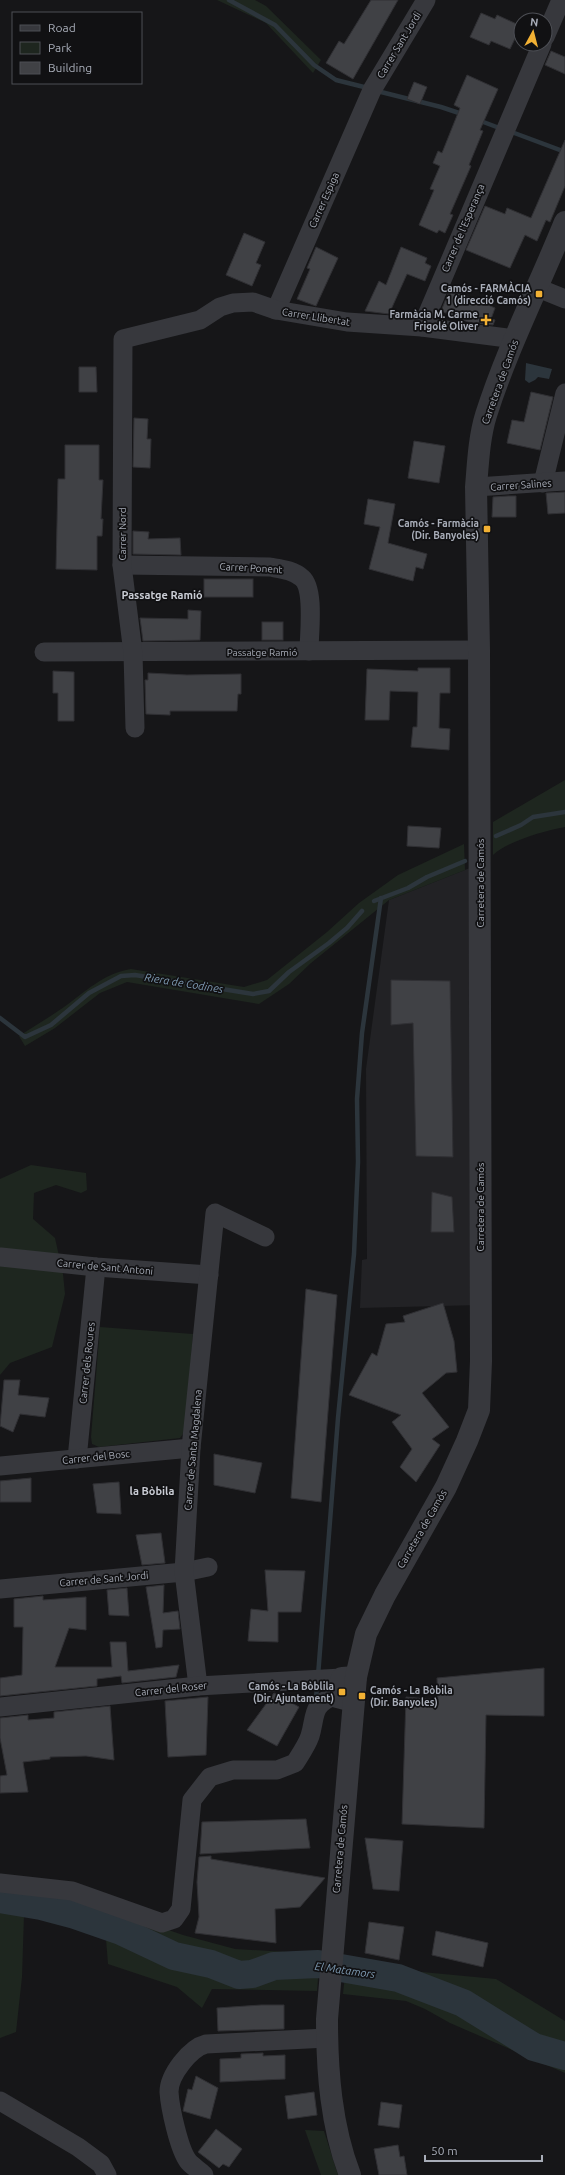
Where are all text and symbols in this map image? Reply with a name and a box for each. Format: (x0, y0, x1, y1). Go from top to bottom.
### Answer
street label: Carrer Sant Jordi (375, 10, 423, 80)
legend (12, 12, 142, 84)
north arrow (513, 12, 553, 52)
text: N (529, 16, 539, 29)
text: Road (48, 21, 76, 34)
text: Park (48, 41, 72, 54)
text: Building (48, 61, 92, 74)
street label: Carrer Espiga (307, 171, 341, 229)
street label: Carrer de l'Esperança (439, 182, 487, 274)
place label: Camós - FARMÀCIA 1 (direcció Camós) (441, 281, 531, 307)
marker: Camós - FARMÀCIA 1 (direcció Camós) (534, 289, 544, 299)
street label: Carrer Llibertat (281, 306, 351, 328)
place label: Farmàcia M. Carme Frigolé Oliver (389, 309, 479, 332)
marker: Farmàcia M. Carme Frigolé Oliver (481, 315, 491, 325)
street label: Carretera de Camós (480, 338, 520, 426)
street label: Carrer Salines (490, 477, 552, 493)
street label: Carrer Nord (117, 507, 128, 561)
place label: Camós - Farmàcia (Dir. Banyoles) (398, 518, 479, 542)
marker: Camós - Farmàcia (Dir. Banyoles) (482, 524, 492, 534)
street label: Carrer Ponent (219, 561, 283, 575)
district label: Passatge Ramió (121, 589, 203, 601)
street label: Passatge Ramió (227, 647, 297, 658)
street label: Carretera de Camós (475, 839, 486, 927)
water label: Riera de Codines (144, 971, 225, 995)
street label: Carretera de Camós (475, 1163, 486, 1251)
street label: Carrer de Sant Antoni (56, 1257, 154, 1277)
street label: Carrer dels Roures (77, 1321, 97, 1405)
street label: Carrer de Santa Magdalena (182, 1389, 204, 1511)
street label: Carrer del Bosc (62, 1448, 131, 1466)
district label: la Bòbila (129, 1485, 175, 1497)
street label: Carretera de Camós (395, 1488, 449, 1570)
street label: Carrer de Sant Jordi (59, 1570, 149, 1588)
street label: Carrer del Roser (134, 1680, 208, 1698)
place label: Camós - La Bòblila (Dir. Ajuntament) (248, 1681, 334, 1705)
place label: Camós - La Bòbila (Dir. Banyoles) (370, 1685, 453, 1709)
marker: Camós - La Bòblila (Dir. Ajuntament) (337, 1687, 347, 1697)
marker: Camós - La Bòbila (Dir. Banyoles) (357, 1691, 367, 1701)
street label: Carretera de Camós (331, 1804, 349, 1894)
water label: El Matamors (314, 1960, 376, 1980)
scale bar (425, 2137, 542, 2163)
text: 50 m (431, 2144, 458, 2157)

